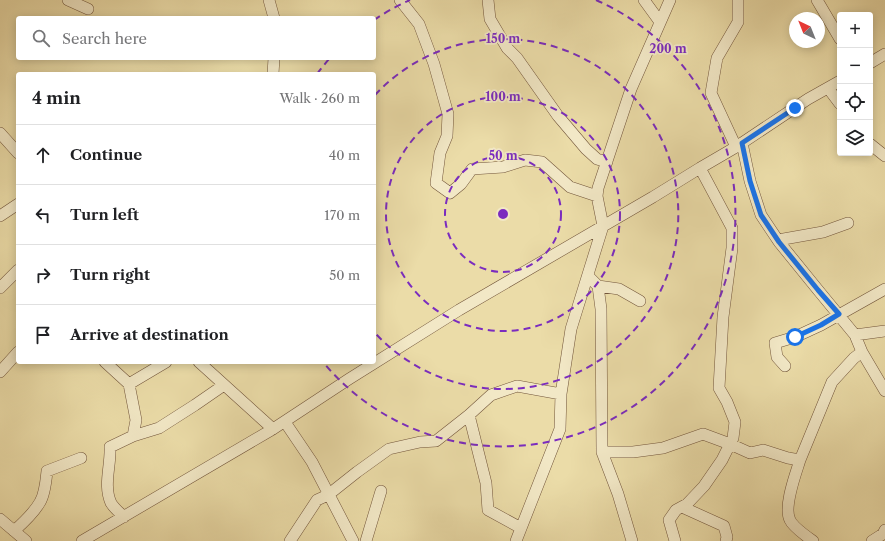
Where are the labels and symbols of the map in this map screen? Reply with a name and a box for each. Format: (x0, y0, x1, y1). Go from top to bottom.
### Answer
north arrow (789, 12, 825, 48)
text: 150 m (486, 31, 520, 46)
text: 200 m (649, 41, 687, 56)
text: 100 m (485, 89, 521, 104)
route end (786, 99, 804, 117)
text: 50 m (488, 148, 518, 163)
centre of rings (496, 207, 510, 221)
route start (786, 328, 804, 346)

